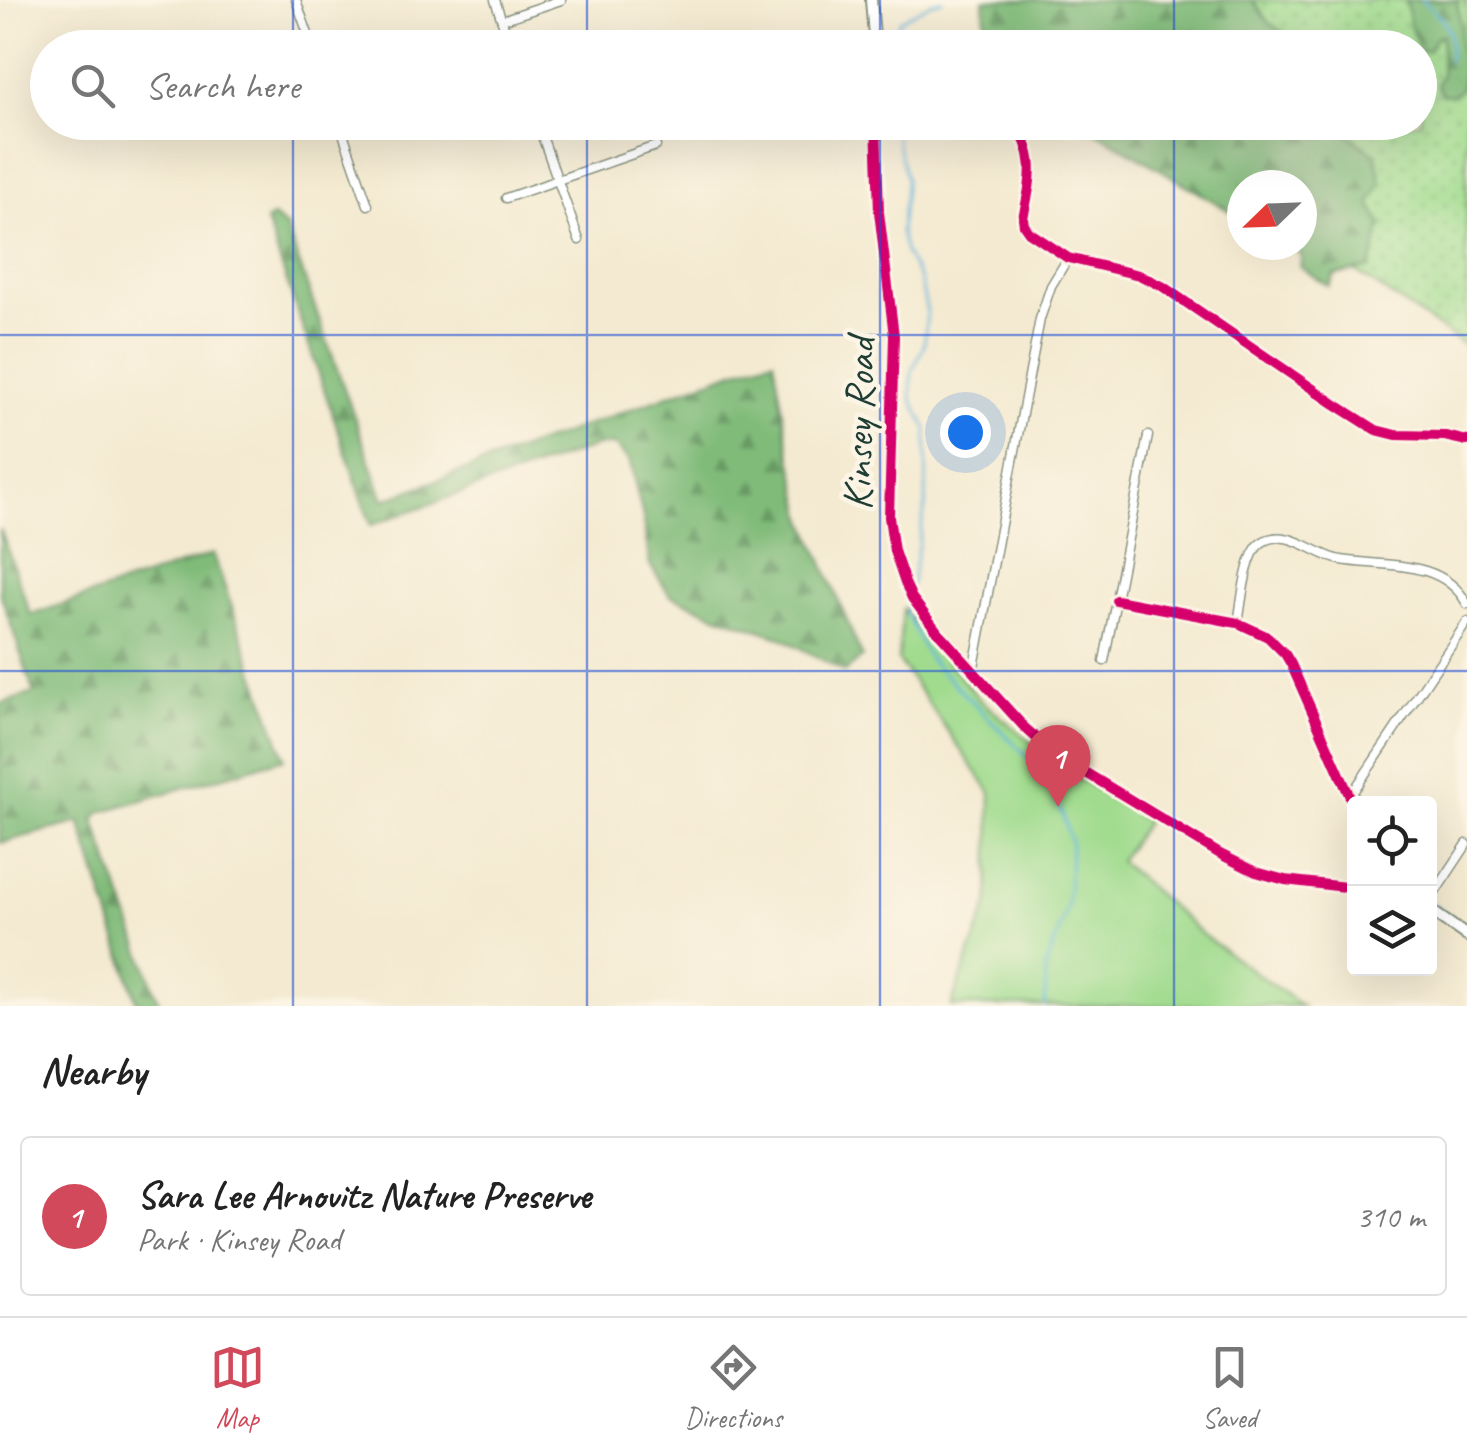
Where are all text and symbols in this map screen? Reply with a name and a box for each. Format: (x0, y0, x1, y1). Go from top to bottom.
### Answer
search box (30, 30, 1437, 140)
icon: search (65, 58, 120, 113)
text: Search here (145, 62, 300, 109)
north arrow (1227, 170, 1317, 260)
street label: Kinsey Road (831, 331, 887, 511)
your location (940, 407, 991, 458)
pin: 1 (1026, 724, 1090, 807)
map controls (1347, 796, 1437, 976)
button: locate (1347, 796, 1437, 886)
button: layers (1347, 886, 1437, 976)
text: Nearby (40, 1045, 146, 1098)
text: Sara Lee Arnovitz Nature Preserve (137, 1172, 591, 1219)
text: 1 (67, 1196, 82, 1237)
text: 310 m (1356, 1196, 1425, 1237)
text: Park · Kinsey Road (137, 1219, 341, 1260)
tab: Map (210, 1340, 265, 1435)
tab: Directions (685, 1340, 782, 1435)
tab: Saved (1202, 1340, 1257, 1435)

